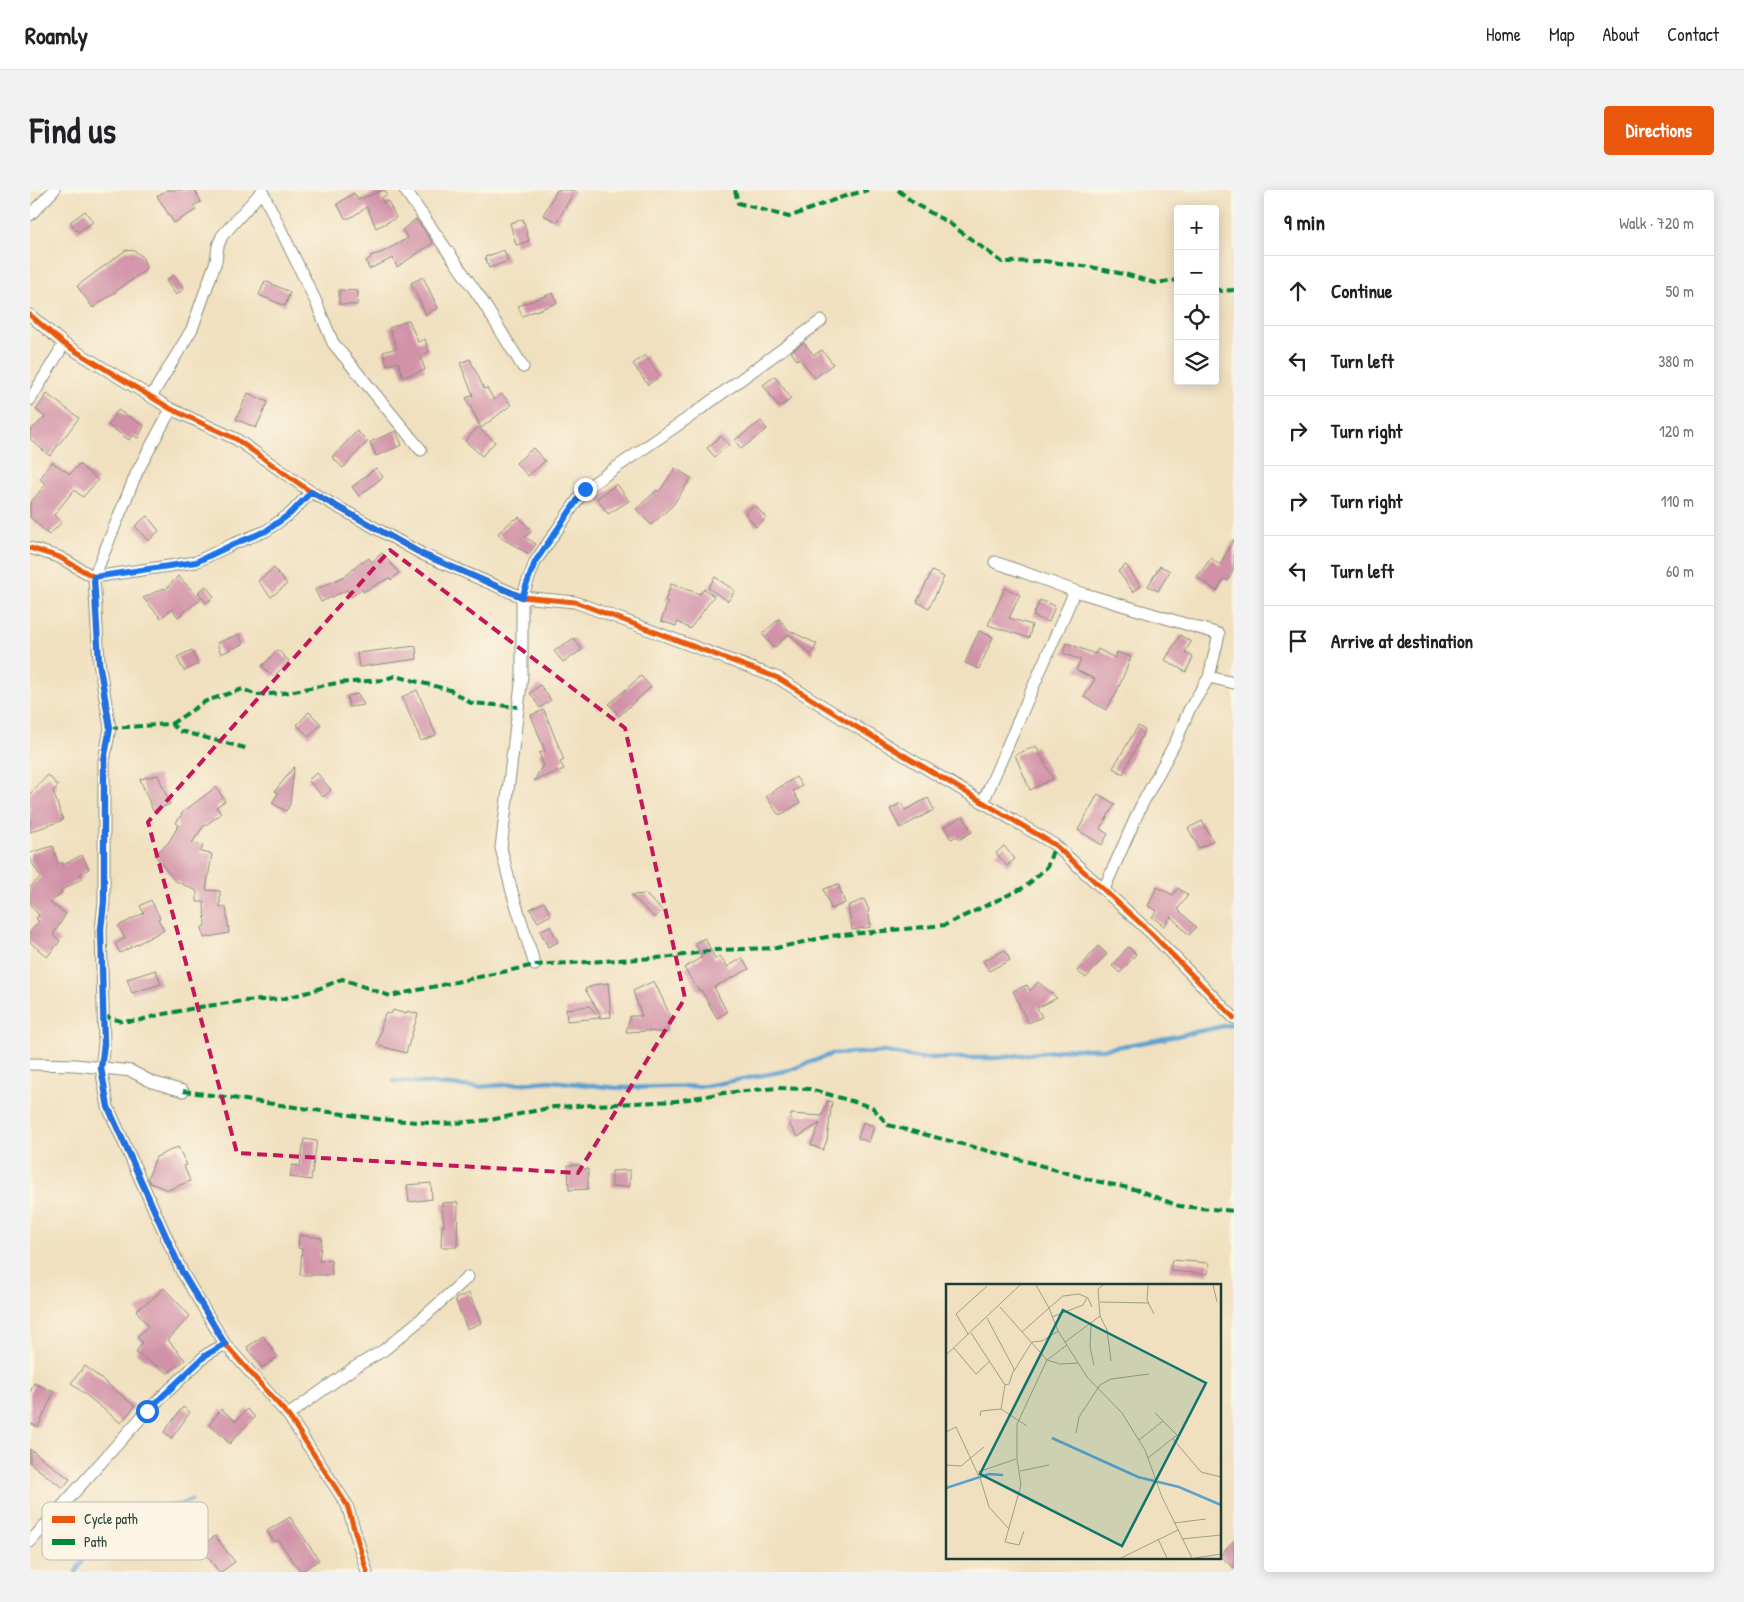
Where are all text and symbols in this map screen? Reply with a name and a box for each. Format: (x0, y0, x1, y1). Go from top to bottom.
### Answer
text: Roamly (25, 19, 88, 51)
text: Home (1486, 22, 1521, 47)
text: Map (1549, 22, 1574, 47)
text: About (1602, 22, 1639, 47)
text: Contact (1667, 22, 1719, 47)
button: Directions (1604, 106, 1714, 155)
text: Find us (30, 107, 116, 154)
map controls (1174, 205, 1219, 385)
button: + (1174, 205, 1219, 250)
text: 9 min (1284, 208, 1325, 237)
text: Walk · 720 m (1619, 212, 1694, 234)
button: − (1174, 250, 1219, 295)
icon: ahead (1284, 277, 1312, 305)
text: Continue (1331, 278, 1392, 304)
text: 50 m (1666, 280, 1694, 302)
button: locate (1174, 295, 1219, 340)
button: layers (1174, 340, 1219, 385)
icon: left (1284, 347, 1312, 375)
text: Turn left (1331, 348, 1394, 374)
text: 380 m (1658, 350, 1694, 372)
icon: right (1284, 417, 1312, 445)
text: Turn right (1331, 418, 1402, 444)
text: 120 m (1659, 420, 1694, 442)
route end (574, 478, 597, 501)
icon: right (1284, 487, 1312, 515)
text: Turn right (1331, 488, 1402, 514)
text: 110 m (1661, 490, 1694, 512)
icon: left (1284, 557, 1312, 585)
text: Turn left (1331, 558, 1394, 584)
text: 60 m (1666, 560, 1694, 582)
icon: arrive (1284, 627, 1312, 655)
text: Arrive at destination (1331, 628, 1473, 654)
inset map (946, 1284, 1222, 1560)
route start (136, 1400, 159, 1423)
legend (42, 1502, 208, 1560)
text: Cycle path (84, 1509, 138, 1529)
text: Path (84, 1532, 107, 1551)

